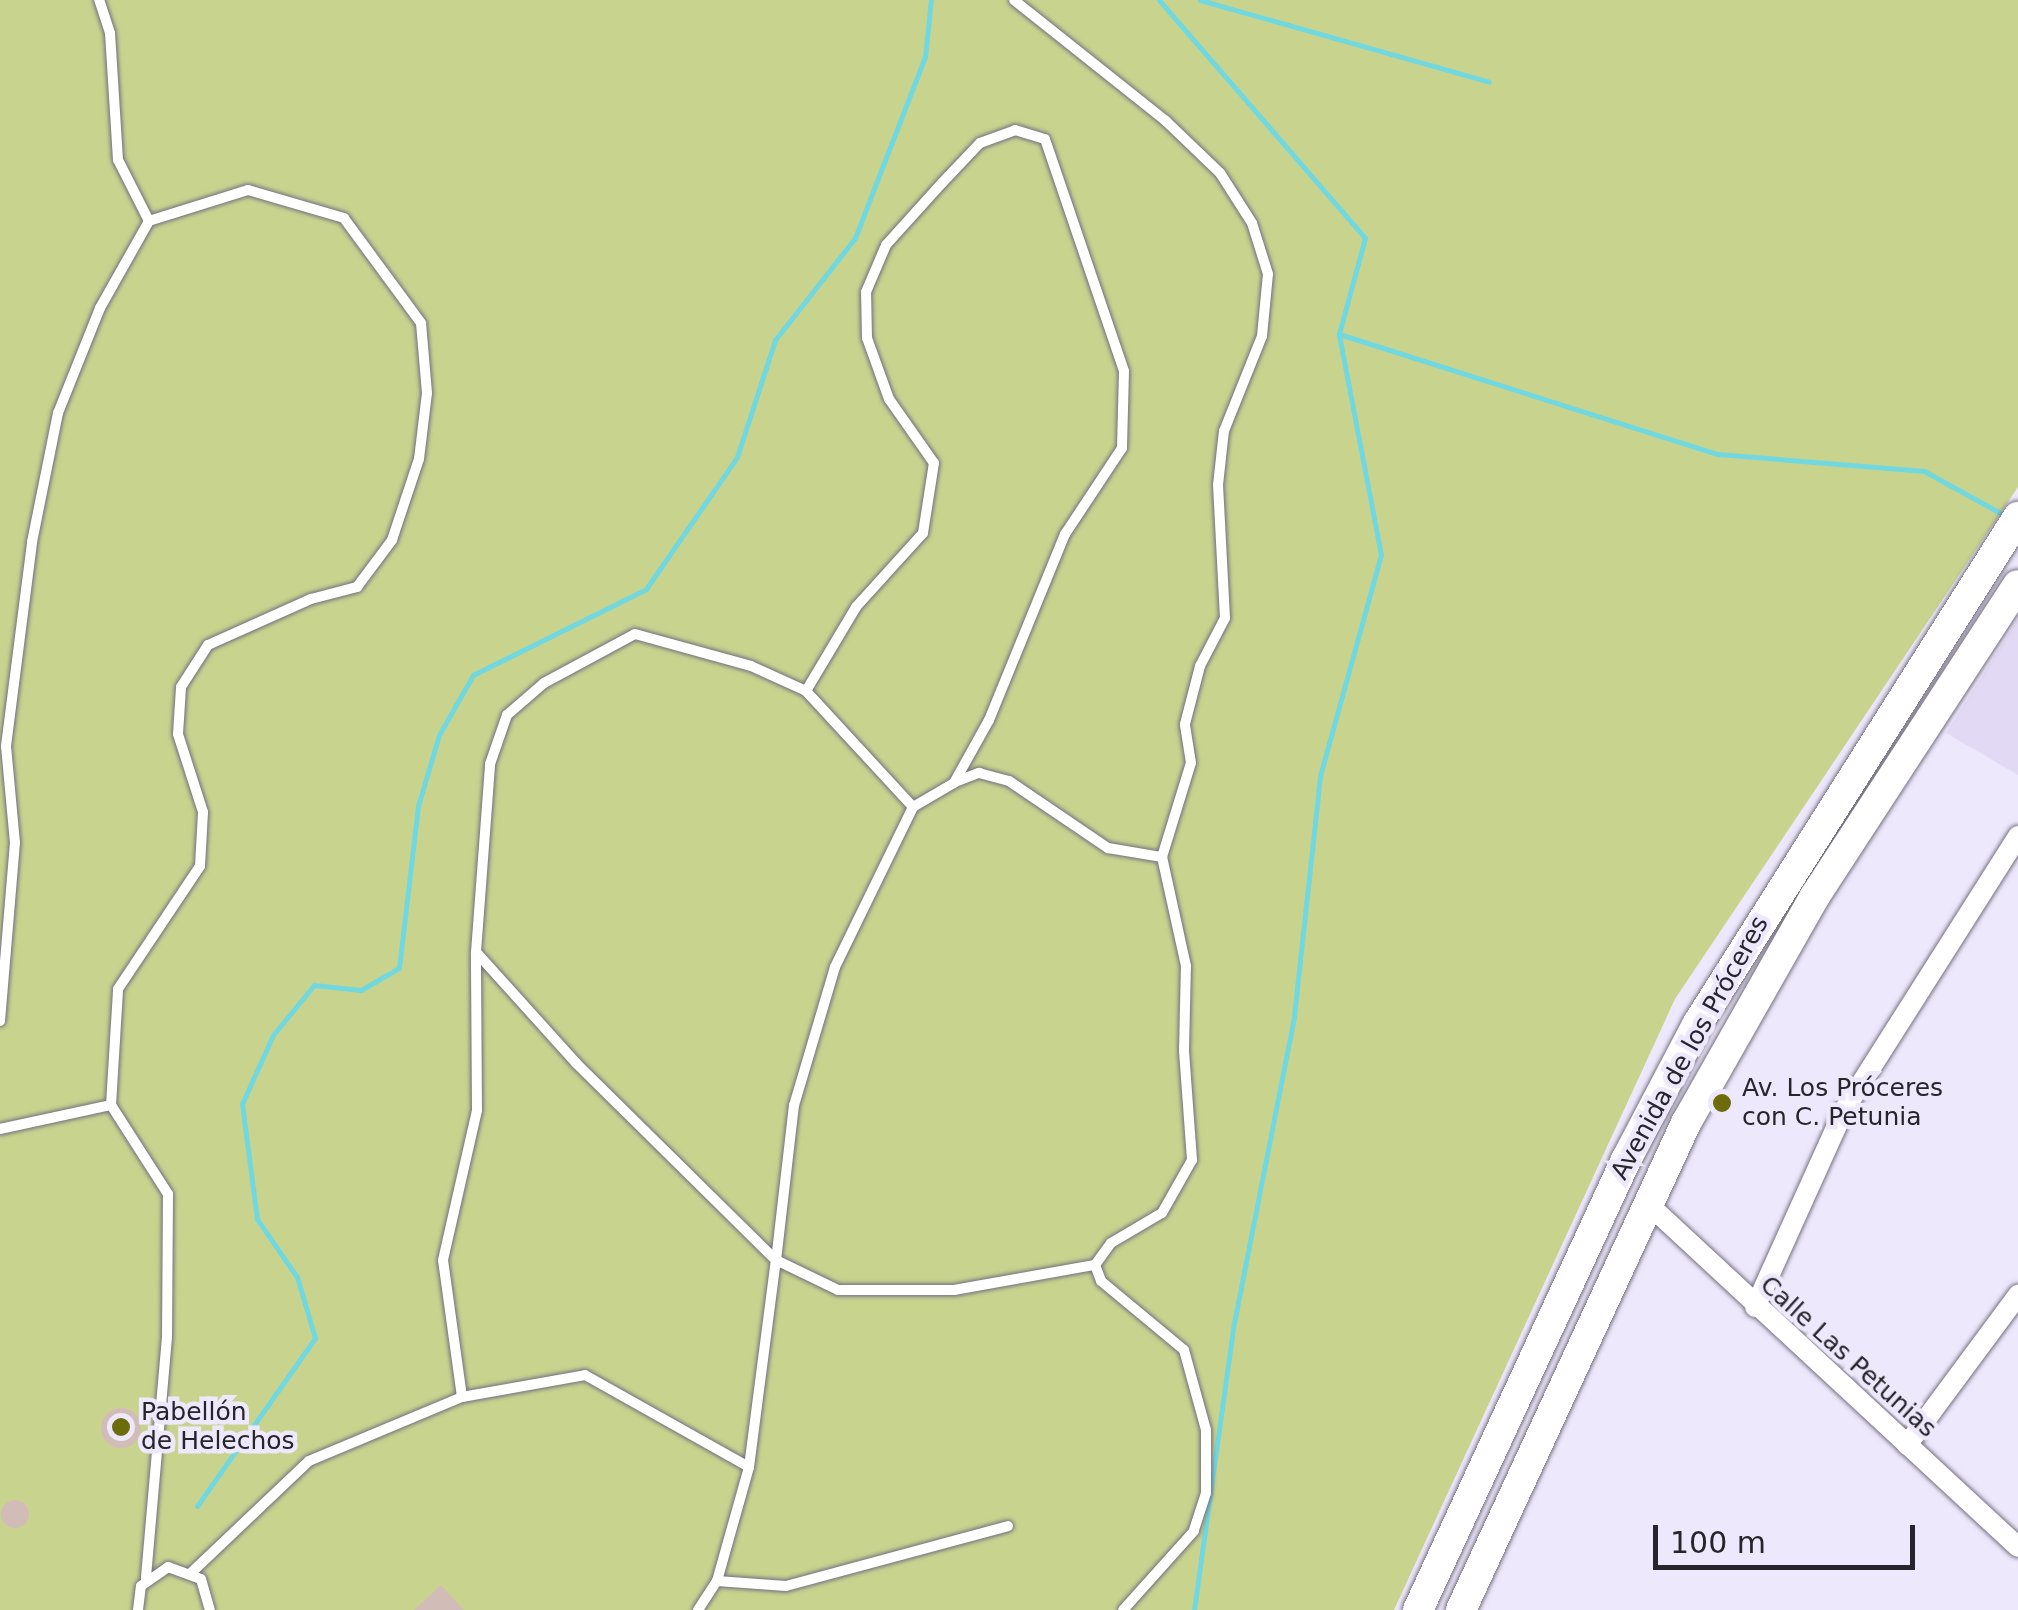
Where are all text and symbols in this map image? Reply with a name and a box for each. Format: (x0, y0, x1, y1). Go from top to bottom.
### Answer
street label: Avenida de los Próceres (1605, 911, 1775, 1185)
place label: Av. Los Próceres con C. Petunia (1742, 1074, 1943, 1133)
marker: Av. Los Próceres con C. Petunia (1711, 1092, 1733, 1114)
street label: Calle Las Petunias (1754, 1270, 1942, 1444)
place label: Pabellón de Helechos (141, 1398, 295, 1457)
marker: Pabellón de Helechos (110, 1416, 132, 1438)
scale bar (1658, 1505, 1920, 1567)
text: 100 m (1670, 1525, 1766, 1560)

